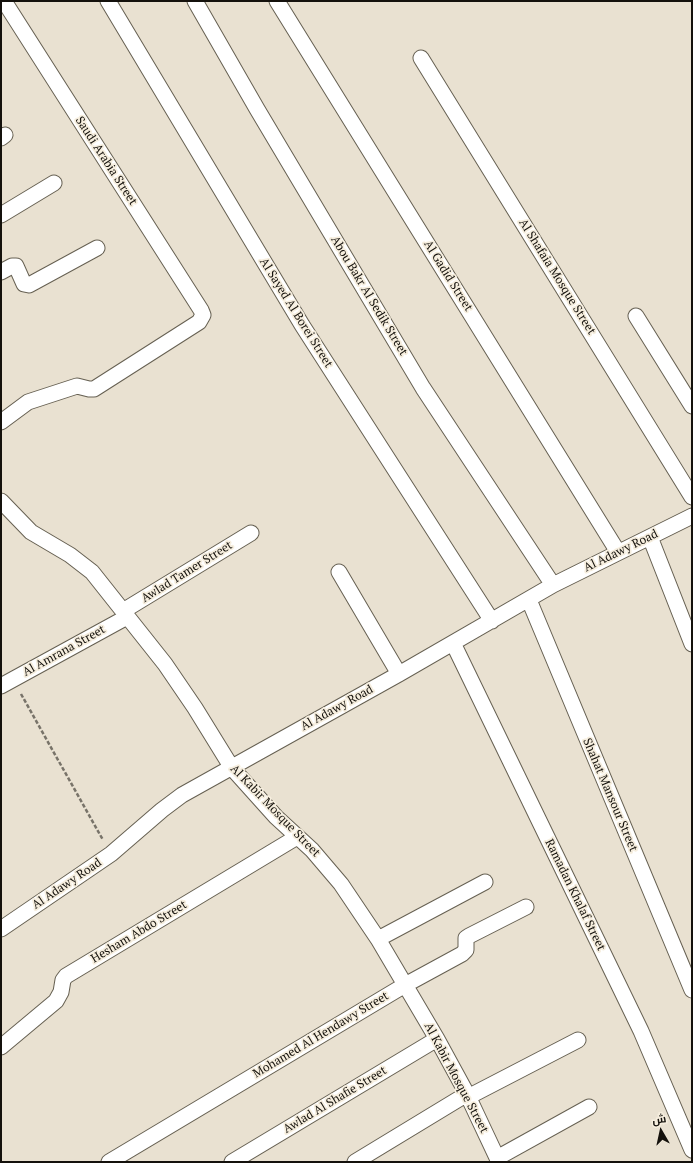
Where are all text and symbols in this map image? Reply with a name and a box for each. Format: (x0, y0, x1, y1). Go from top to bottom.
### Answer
street label: Saudi Arabia Street (72, 114, 140, 208)
street label: Al Shafaia Mosque Street (515, 217, 599, 337)
street label: Abou Bakr Al Sedik Street (328, 234, 410, 358)
street label: Al Gadid Street (420, 238, 476, 314)
street label: Al Sayed Al Borei Street (256, 256, 336, 370)
street label: Al Adawy Road (582, 527, 660, 575)
street label: Awlad Tamer Street (139, 538, 235, 606)
street label: Al Amrana Street (20, 622, 108, 680)
street label: Al Adawy Road (298, 682, 376, 734)
street label: Shahat Mansour Street (580, 736, 640, 854)
street label: Al Kabir Mosque Street (227, 762, 323, 860)
street label: Ramadan Khalaf Street (542, 837, 608, 953)
street label: Al Adawy Road (30, 856, 104, 912)
street label: Hesham Abdo Street (88, 898, 190, 966)
street label: Mohamed Al Hendawy Street (251, 989, 391, 1081)
street label: Al Kabir Mosque Street (421, 1020, 491, 1136)
street label: Awlad Al Shafie Street (281, 1063, 389, 1137)
north arrow (641, 1111, 681, 1151)
text: ش (651, 1111, 667, 1127)

